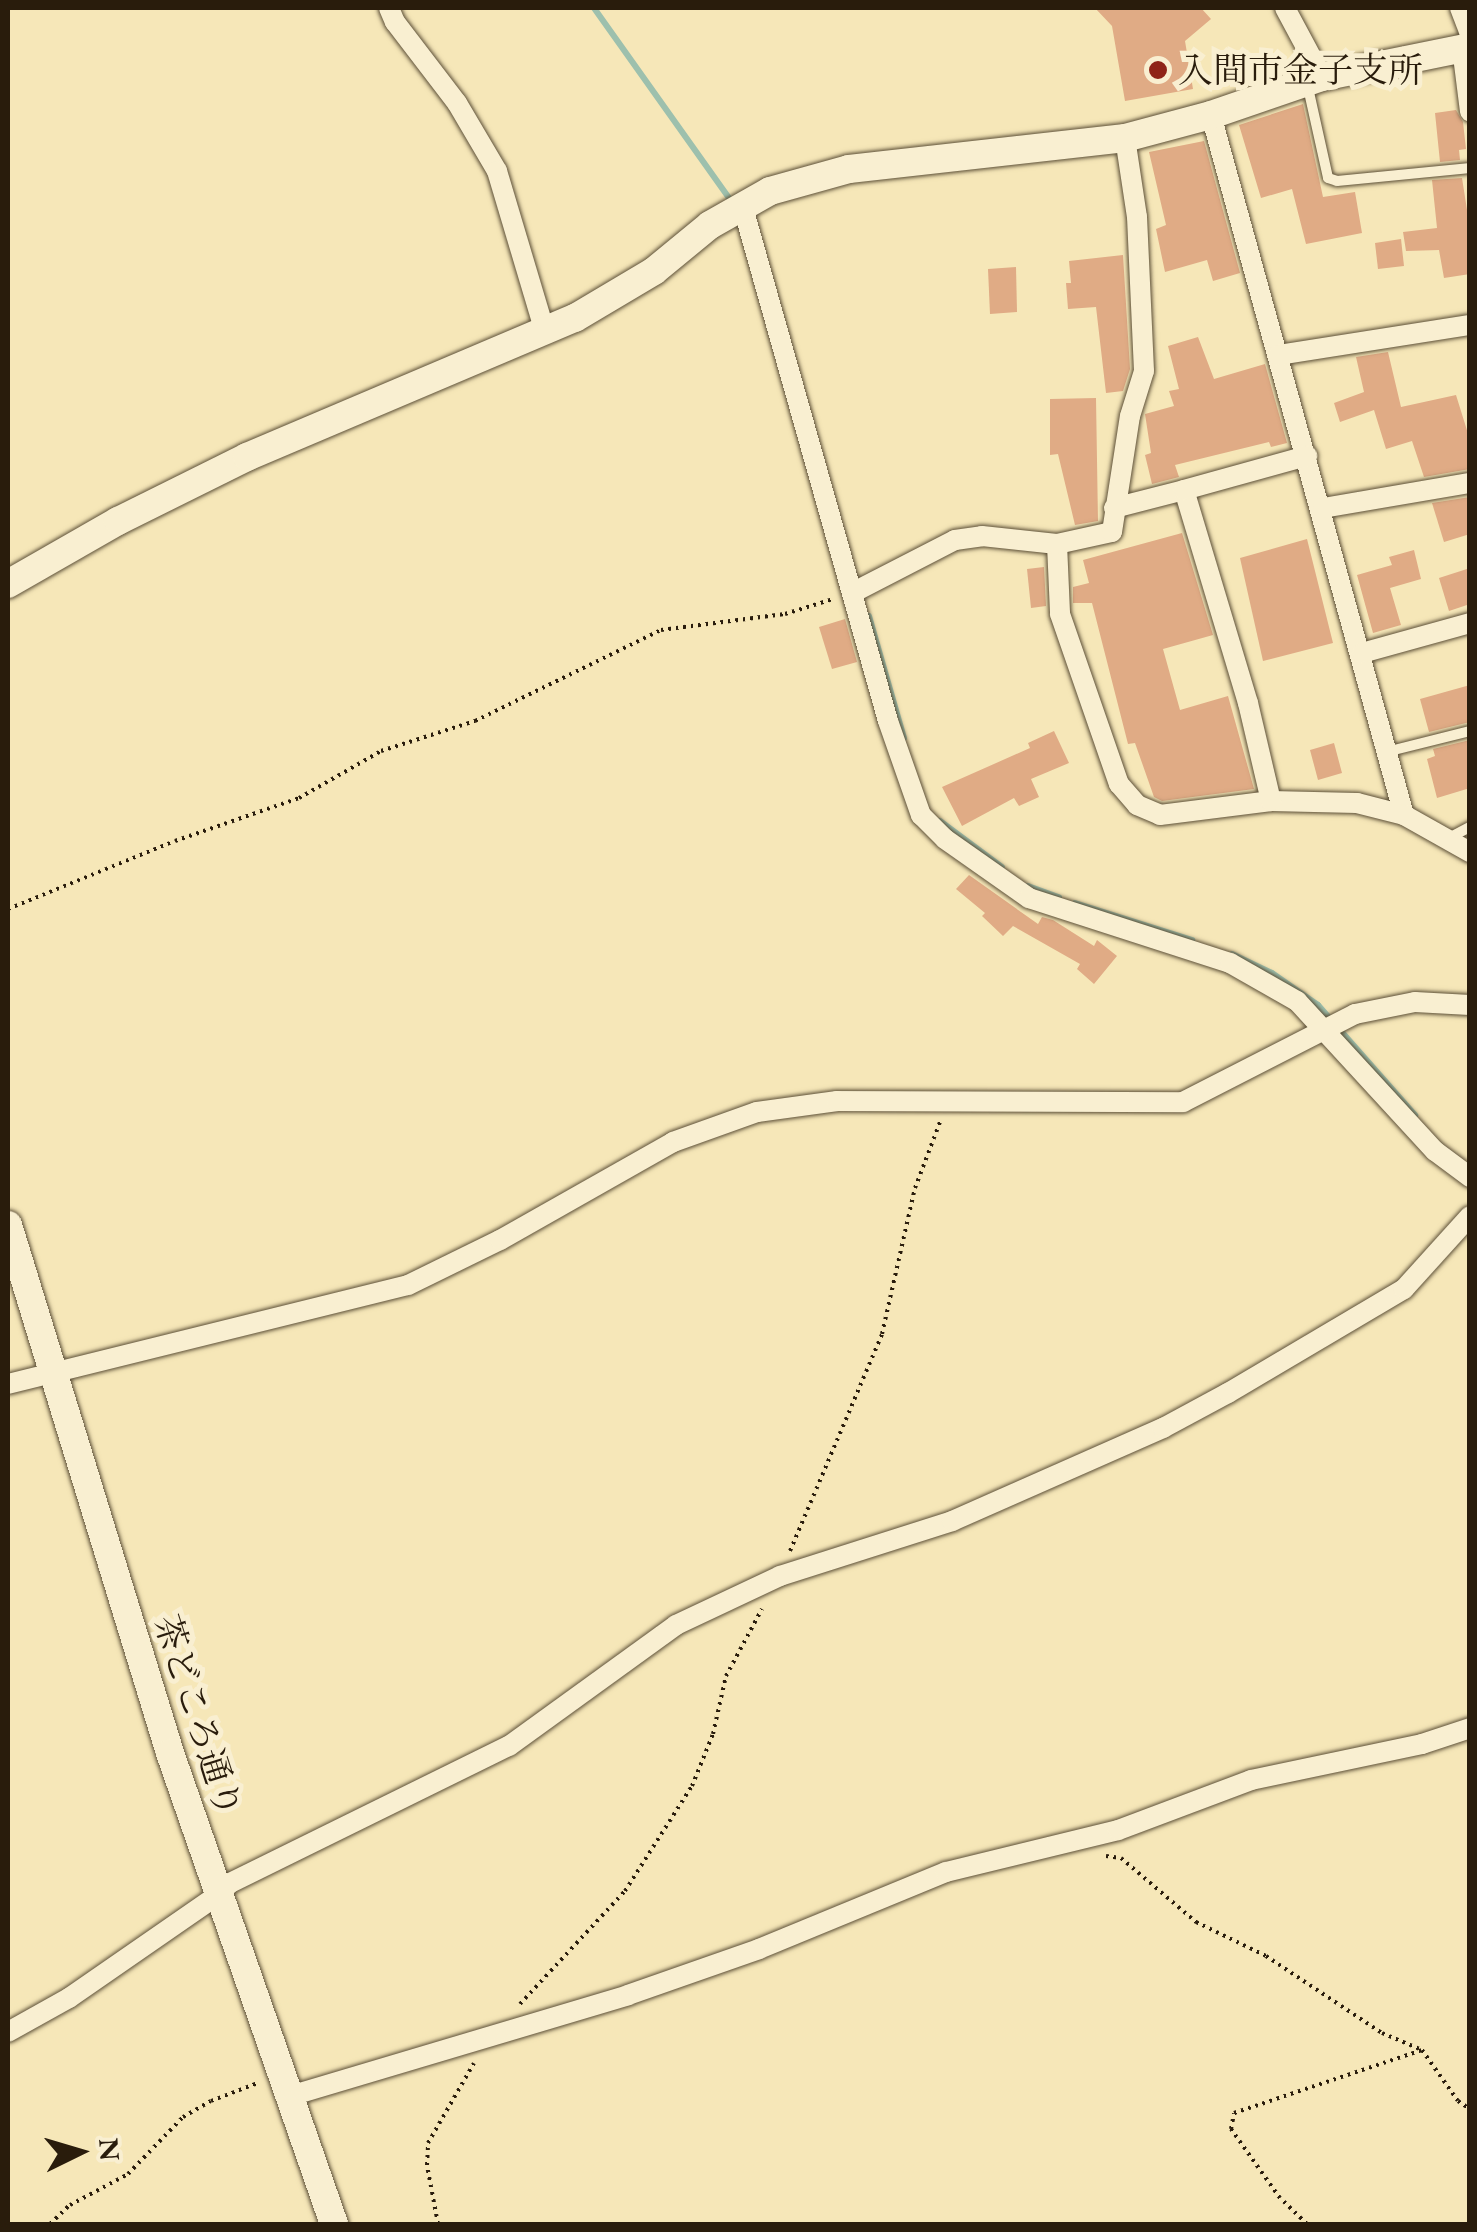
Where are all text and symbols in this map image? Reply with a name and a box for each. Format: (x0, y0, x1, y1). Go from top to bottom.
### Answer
place label: 入間市金子支所 (1178, 49, 1423, 91)
marker: 入間市金子支所 (1147, 59, 1169, 81)
street label: 茶どころ通り (146, 1610, 250, 1822)
north arrow (30, 2102, 130, 2202)
text: N (91, 2137, 129, 2162)

